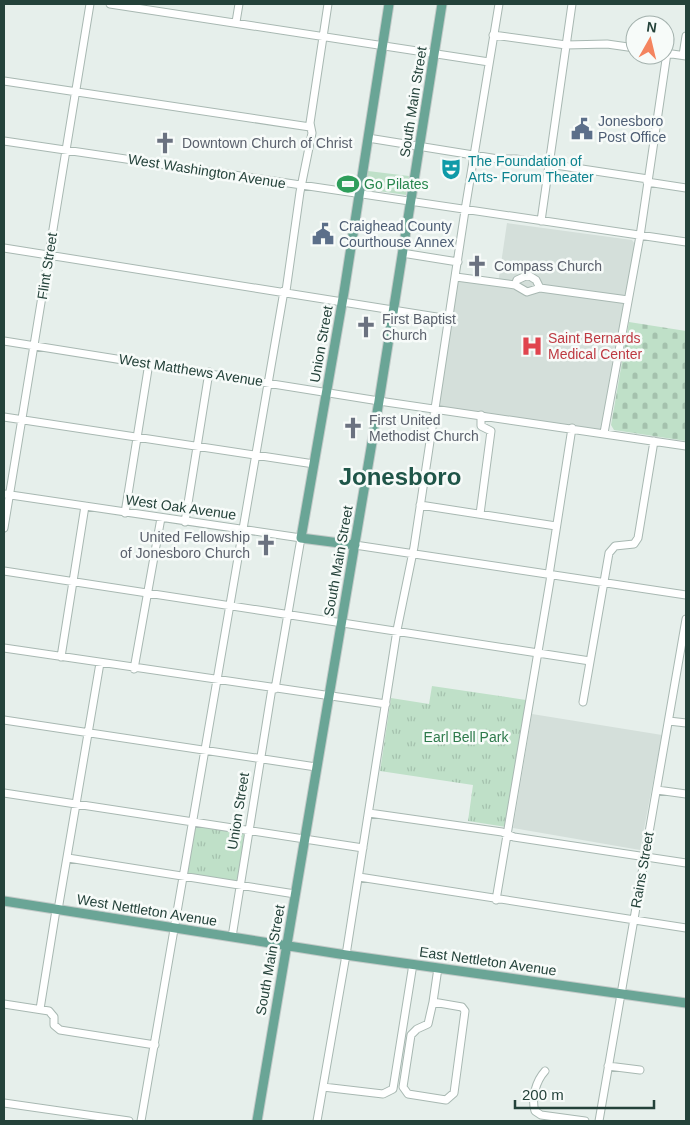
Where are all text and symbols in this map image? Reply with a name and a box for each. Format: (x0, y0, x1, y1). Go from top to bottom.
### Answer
north arrow (625, 15, 675, 65)
text: N (646, 18, 658, 36)
street label: South Main Street (396, 45, 430, 159)
place label: Jonesboro Post Office (598, 113, 666, 145)
public building icon: Jonesboro Post Office (569, 116, 595, 142)
church icon: Downtown Church of Christ (152, 130, 178, 156)
place label: Downtown Church of Christ (182, 135, 353, 151)
street label: West Washington Avenue (127, 151, 287, 191)
place label: The Foundation of Arts- Forum Theater (468, 153, 594, 185)
theatre icon: The Foundation of Arts- Forum Theater (438, 156, 464, 182)
sports icon: Go Pilates (335, 171, 361, 197)
place label: Go Pilates (364, 176, 429, 192)
place label: Craighead County Courthouse Annex (339, 218, 454, 250)
public building icon: Craighead County Courthouse Annex (310, 221, 336, 247)
street label: Flint Street (34, 231, 60, 301)
church icon: Compass Church (464, 253, 490, 279)
place label: Compass Church (494, 258, 602, 274)
street label: Union Street (306, 304, 336, 384)
place label: First Baptist Church (382, 311, 456, 343)
church icon: First Baptist Church (353, 314, 379, 340)
place label: Saint Bernards Medical Center (548, 330, 642, 362)
hospital icon: Saint Bernards Medical Center (519, 333, 545, 359)
street label: West Matthews Avenue (118, 351, 264, 389)
place label: First United Methodist Church (369, 412, 479, 444)
church icon: First United Methodist Church (340, 415, 366, 441)
district label: Jonesboro (339, 463, 461, 490)
street label: West Oak Avenue (125, 491, 238, 523)
street label: South Main Street (320, 504, 356, 618)
place label: United Fellowship of Jonesboro Church (120, 529, 250, 561)
church icon: United Fellowship of Jonesboro Church (253, 532, 279, 558)
park label: Earl Bell Park (424, 729, 509, 745)
street label: Union Street (224, 771, 252, 851)
street label: Rains Street (627, 831, 657, 909)
street label: West Nettleton Avenue (76, 891, 219, 929)
street label: South Main Street (252, 903, 288, 1017)
street label: East Nettleton Avenue (418, 943, 558, 979)
scale bar (515, 1078, 654, 1110)
text: 200 m (522, 1086, 564, 1103)

